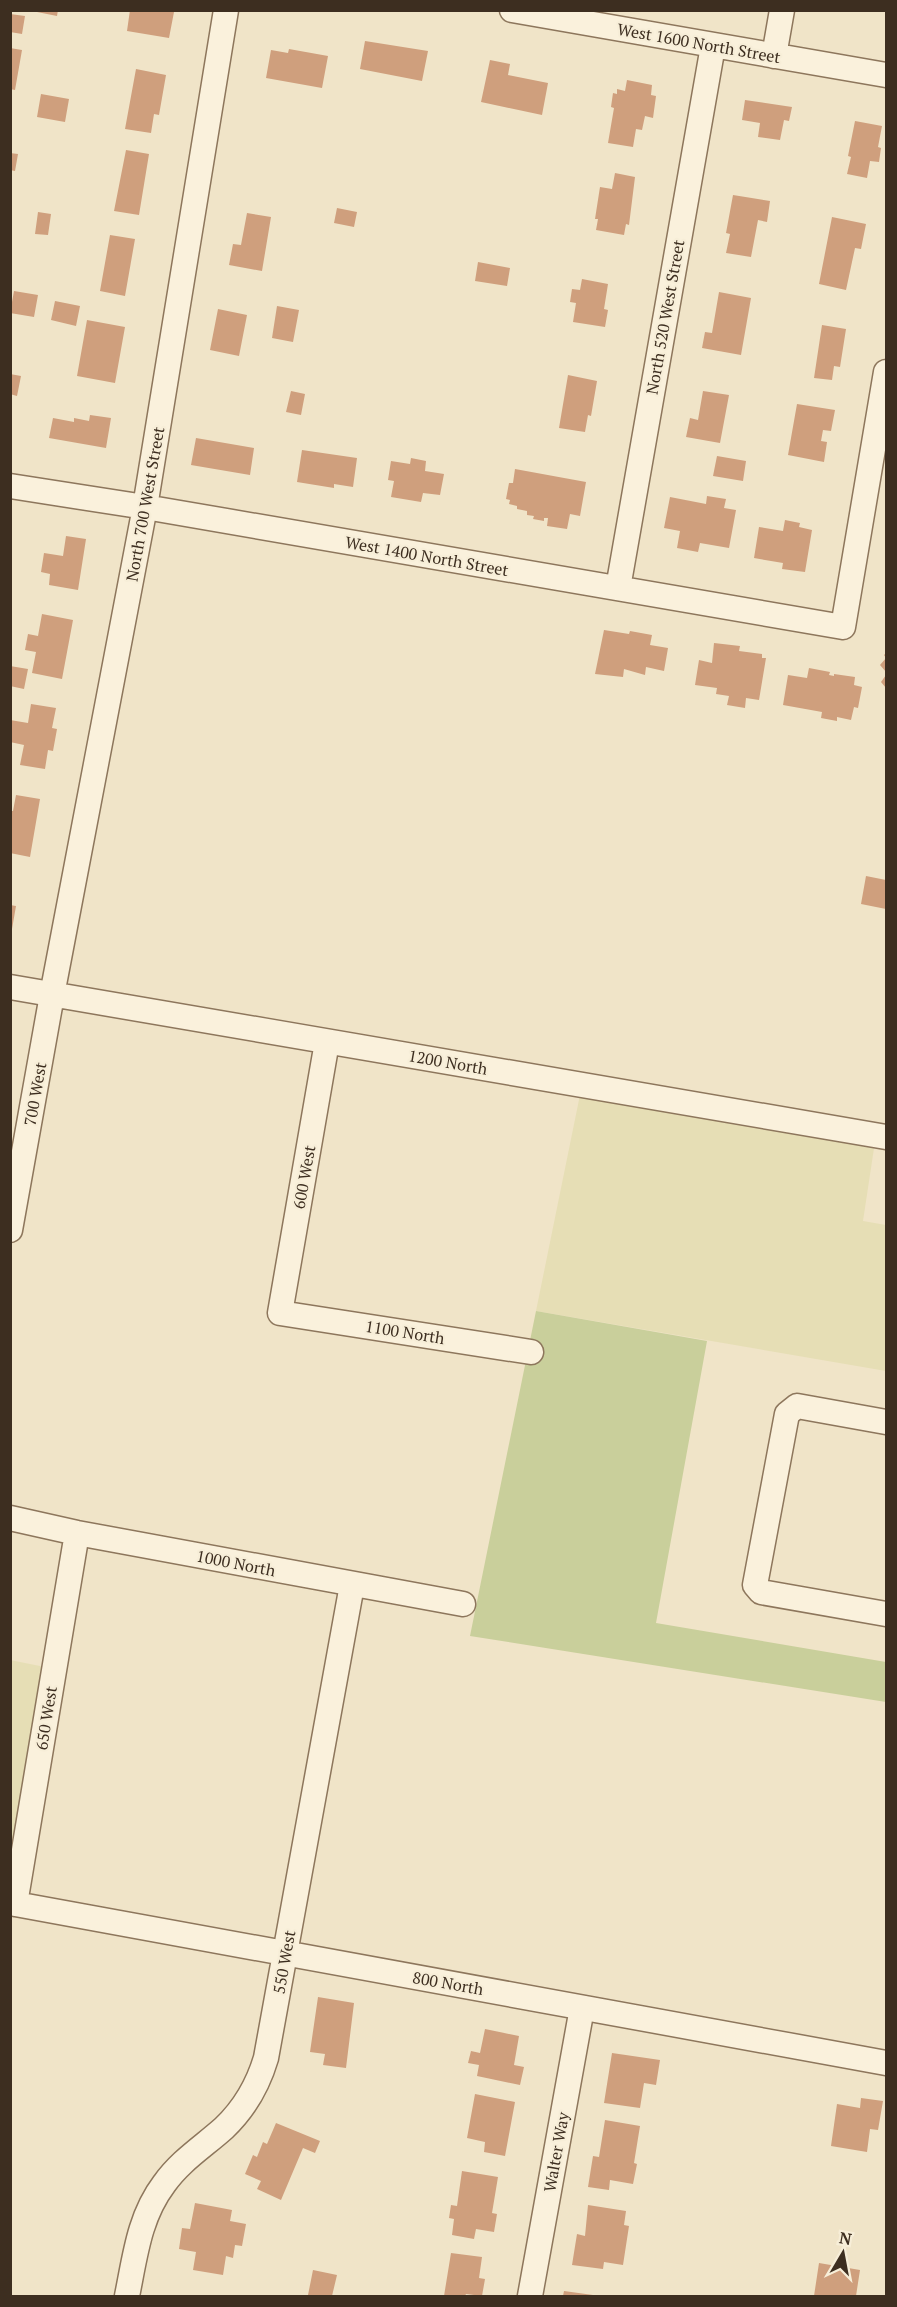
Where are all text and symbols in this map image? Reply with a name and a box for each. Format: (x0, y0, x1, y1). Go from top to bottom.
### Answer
street label: West 1600 North Street (616, 18, 782, 68)
street label: North 520 West Street (641, 238, 689, 396)
street label: North 700 West Street (121, 425, 169, 583)
street label: West 1400 North Street (344, 531, 510, 581)
street label: 1200 North (407, 1044, 490, 1080)
street label: 700 West (19, 1060, 51, 1128)
street label: 600 West (288, 1143, 320, 1211)
street label: 1100 North (364, 1315, 447, 1349)
street label: 1000 North (195, 1545, 278, 1582)
street label: 650 West (30, 1684, 62, 1751)
street label: 550 West (268, 1928, 300, 1996)
street label: 800 North (411, 1966, 486, 2000)
street label: Walter Way (538, 2109, 574, 2194)
north arrow (813, 2223, 873, 2283)
text: N (838, 2226, 853, 2250)

